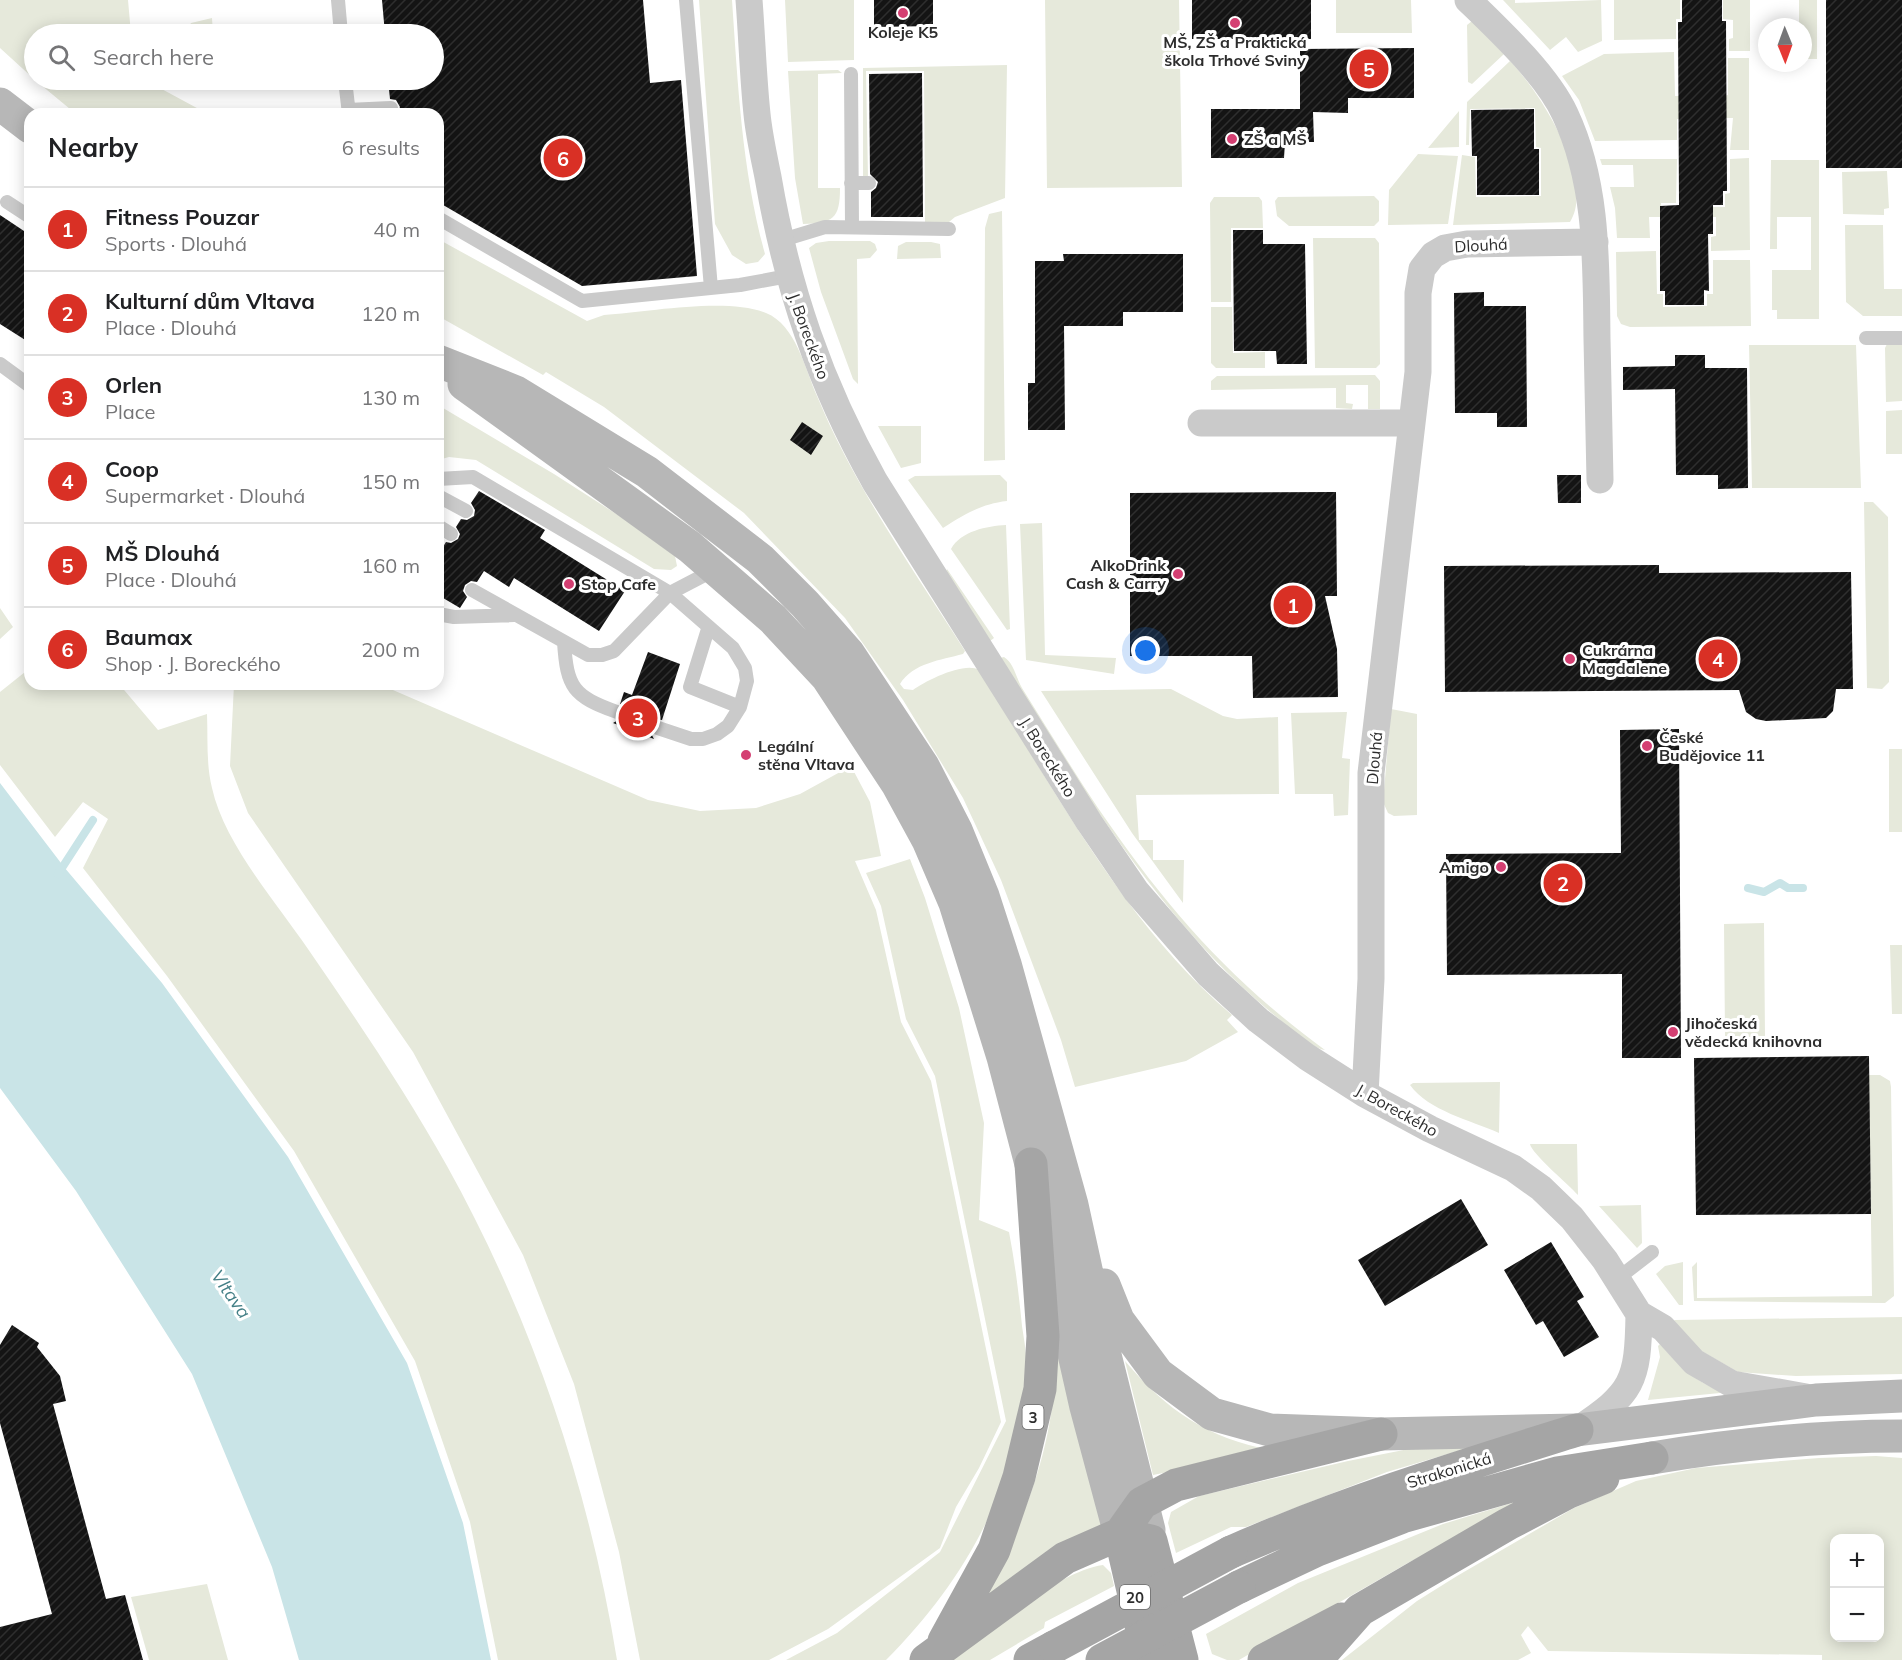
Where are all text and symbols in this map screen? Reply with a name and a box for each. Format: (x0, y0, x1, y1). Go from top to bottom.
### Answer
marker: Koleje K5 (896, 6, 910, 20)
marker: MŠ, ZŠ a Praktická škola Trhové Sviny (1228, 16, 1242, 30)
north arrow (1758, 18, 1812, 72)
place label: Koleje K5 (868, 22, 939, 42)
search box (24, 24, 444, 90)
place label: MŠ, ZŠ a Praktická škola Trhové Sviny (1163, 32, 1307, 70)
icon: search (45, 41, 78, 74)
text: Search here (93, 43, 214, 71)
pin: 5 (1350, 46, 1388, 92)
place label: ZŠ a MŠ (1244, 129, 1307, 149)
text: Nearby (48, 131, 138, 164)
marker: ZŠ a MŠ (1225, 132, 1239, 146)
text: 6 results (342, 135, 420, 160)
pin: 6 (544, 136, 582, 180)
text: Fitness Pouzar (105, 203, 259, 231)
text: 1 (62, 217, 74, 242)
text: 40 m (373, 217, 420, 242)
text: Sports · Dlouhá (105, 231, 247, 256)
street label: Dlouhá (1454, 234, 1508, 256)
text: Kulturní dům Vltava (105, 287, 315, 315)
street label: J. Boreckého (784, 290, 834, 382)
text: 2 (62, 301, 74, 326)
text: 120 m (361, 301, 420, 326)
text: Place · Dlouhá (105, 315, 237, 340)
text: Orlen (105, 371, 162, 399)
text: 3 (62, 385, 74, 410)
text: 130 m (361, 385, 420, 410)
text: Place (105, 399, 155, 424)
text: Coop (105, 455, 159, 483)
text: 4 (62, 469, 74, 494)
text: 150 m (361, 469, 420, 494)
text: Supermarket · Dlouhá (105, 483, 305, 508)
text: MŠ Dlouhá (105, 539, 220, 567)
text: 5 (62, 553, 74, 578)
text: 160 m (361, 553, 420, 578)
place label: AlkoDrink Cash & Carry (1066, 555, 1167, 593)
text: Place · Dlouhá (105, 567, 237, 592)
marker: AlkoDrink Cash & Carry (1171, 567, 1185, 581)
place label: Stop Cafe (581, 574, 656, 594)
marker: Stop Cafe (562, 577, 576, 591)
pin: 1 (1274, 582, 1312, 628)
text: Baumax (105, 623, 192, 651)
your location (1131, 636, 1160, 665)
pin: 4 (1698, 636, 1738, 682)
text: 6 (62, 637, 74, 662)
text: 200 m (361, 637, 420, 662)
place label: Cukrárna Magdalene (1582, 640, 1667, 678)
text: Shop · J. Boreckého (105, 651, 281, 676)
marker: Cukrárna Magdalene (1563, 652, 1577, 666)
pin: 3 (618, 696, 658, 740)
street label: J. Boreckého (1016, 713, 1080, 801)
place label: České Budějovice 11 (1659, 727, 1765, 765)
street label: Dlouhá (1362, 731, 1386, 785)
place label: Legální stěna Vltava (758, 736, 855, 774)
marker: České Budějovice 11 (1640, 739, 1654, 753)
marker: Legální stěna Vltava (739, 748, 753, 762)
place label: Amigo (1439, 857, 1489, 877)
marker: Amigo (1494, 860, 1508, 874)
pin: 2 (1544, 860, 1582, 906)
place label: Jihočeská vědecká knihovna (1684, 1013, 1822, 1051)
marker: Jihočeská vědecká knihovna (1666, 1025, 1680, 1039)
street label: J. Boreckého (1353, 1079, 1441, 1141)
water label: Vltava (206, 1265, 256, 1323)
road number: 3 (1022, 1405, 1044, 1429)
street label: Strakonická (1404, 1448, 1494, 1492)
map controls (1830, 1534, 1884, 1642)
button: + (1830, 1534, 1884, 1588)
road number: 20 (1120, 1585, 1150, 1609)
button: − (1830, 1588, 1884, 1642)

